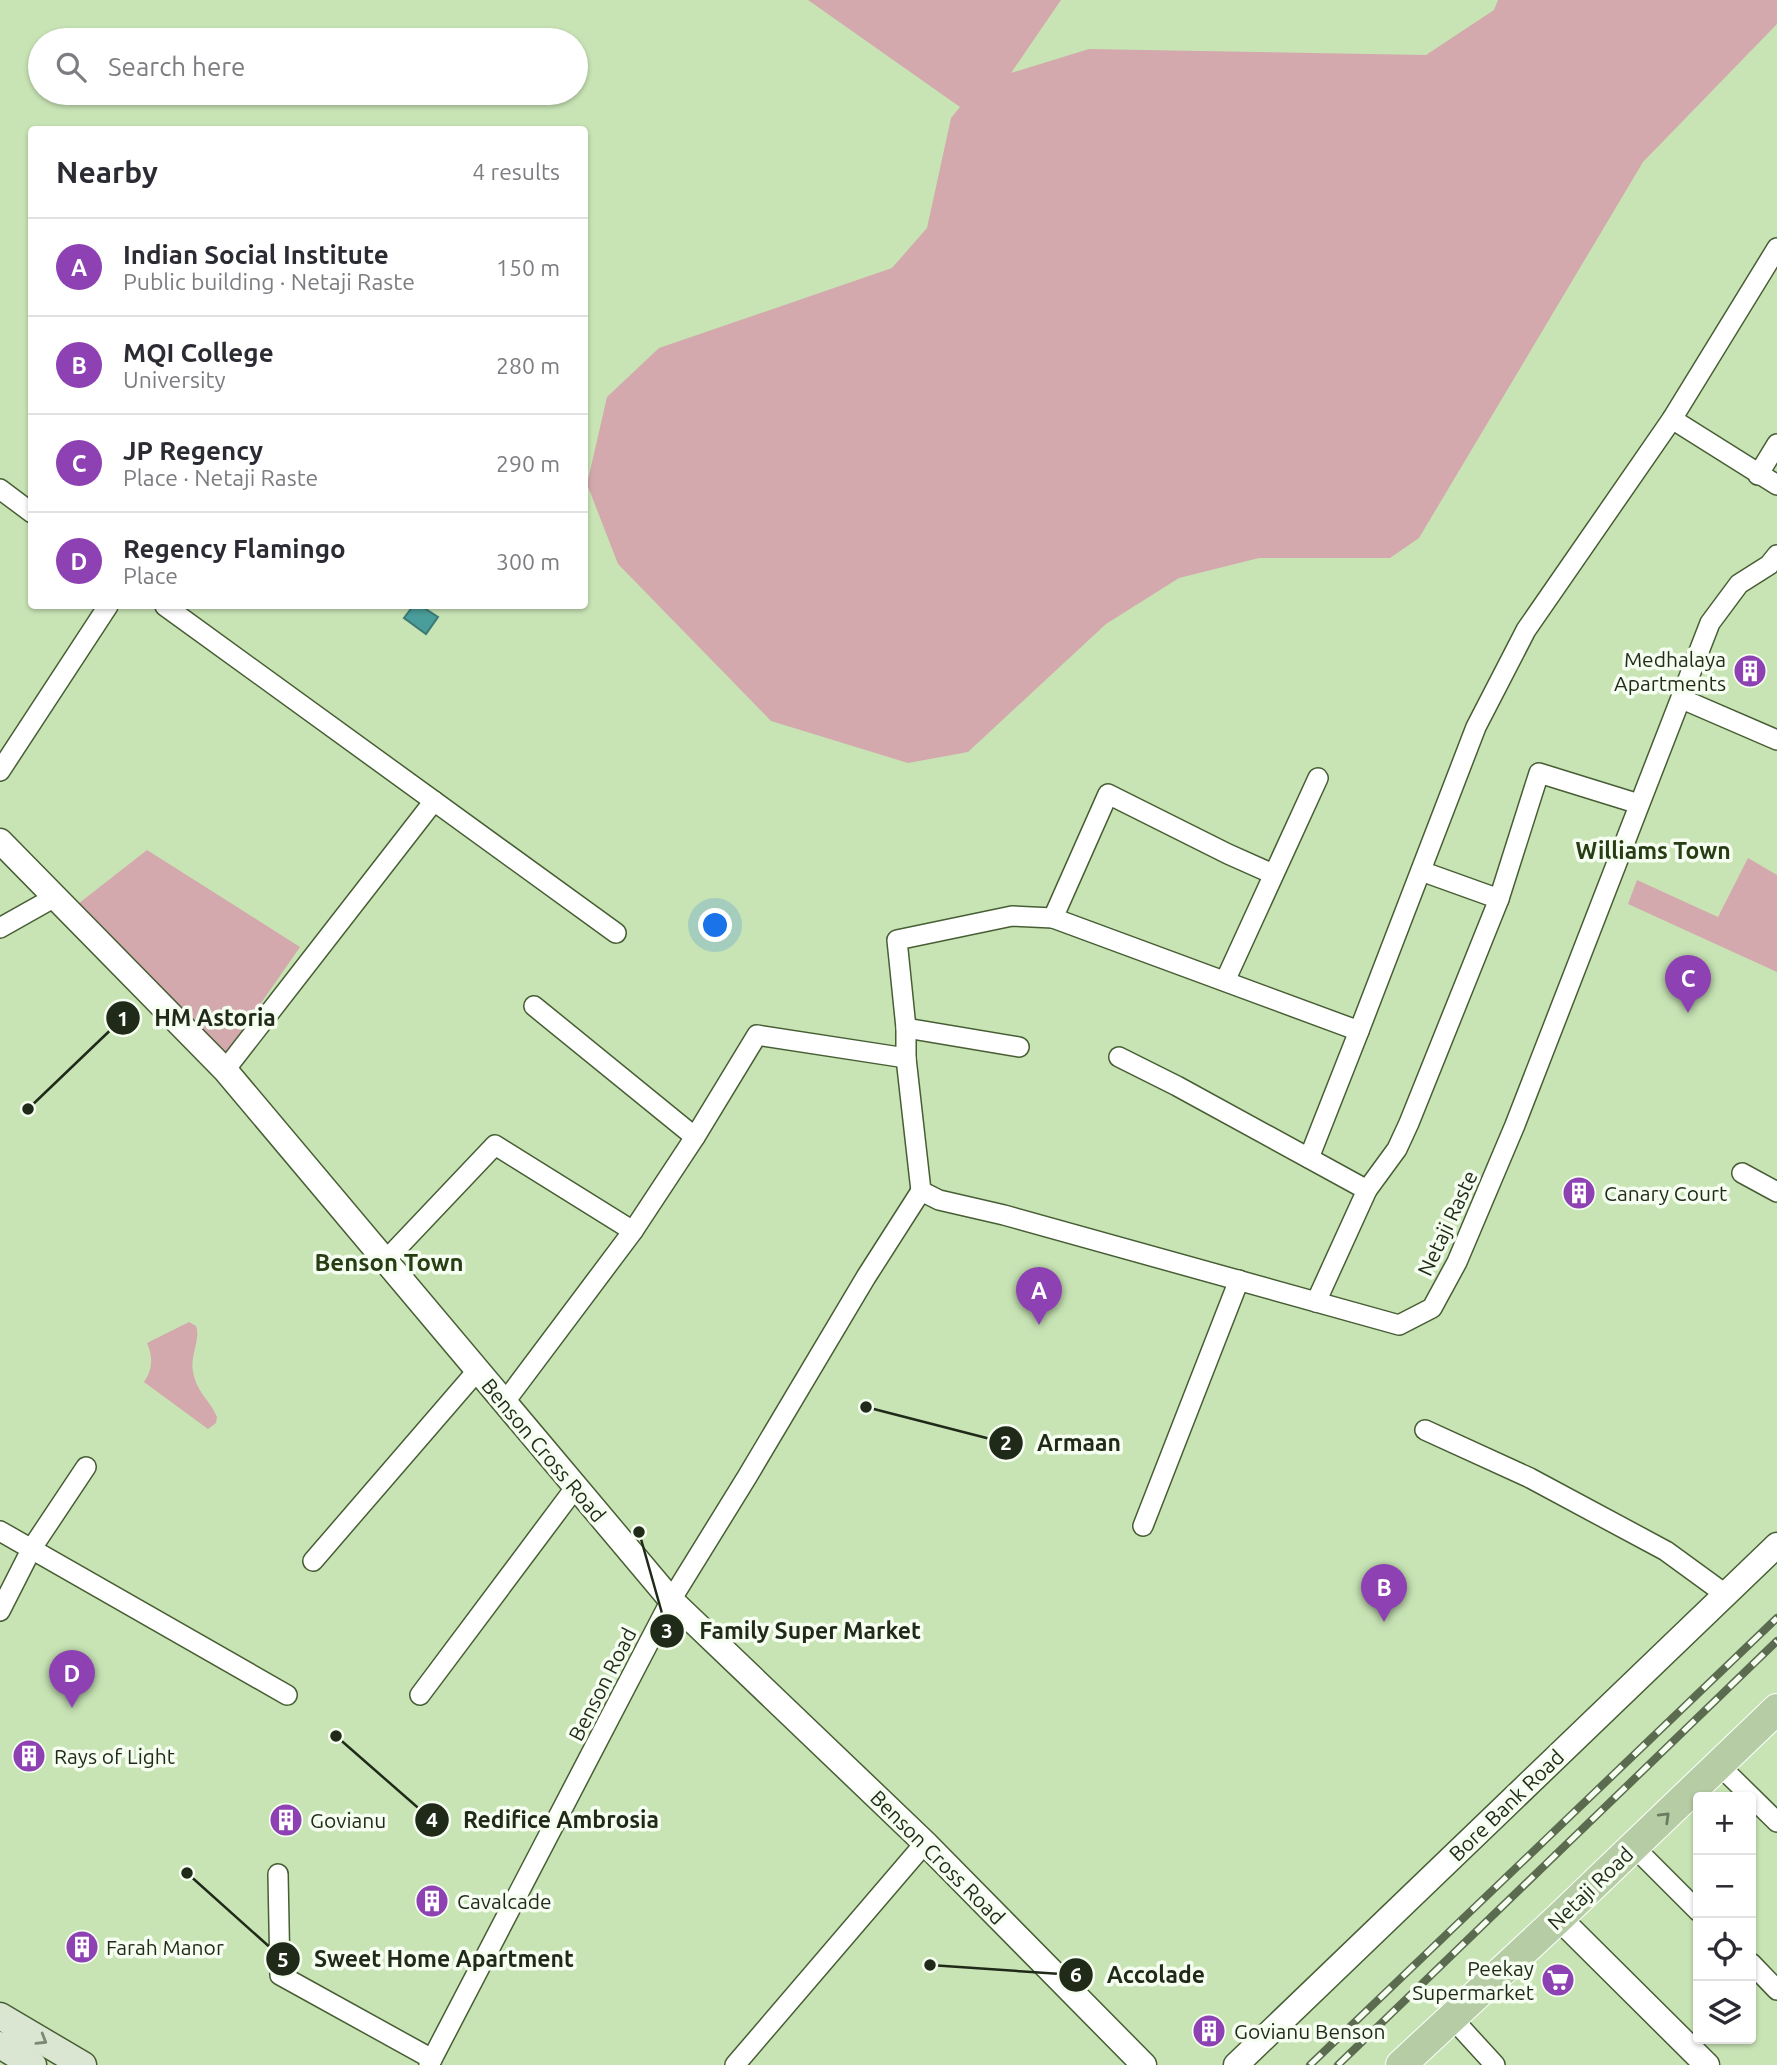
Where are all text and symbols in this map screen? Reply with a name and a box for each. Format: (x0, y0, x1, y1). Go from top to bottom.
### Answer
search box (28, 28, 588, 105)
icon: search (52, 48, 90, 86)
text: Search here (108, 52, 245, 81)
text: Nearby (56, 155, 158, 189)
text: 4 results (472, 159, 560, 184)
text: Indian Social Institute (123, 240, 389, 269)
text: A (71, 255, 87, 280)
text: 150 m (496, 255, 560, 280)
text: Public building · Netaji Raste (123, 269, 415, 294)
text: MQI College (123, 338, 274, 367)
text: B (71, 353, 87, 378)
text: 280 m (496, 353, 560, 378)
text: University (123, 367, 226, 392)
text: JP Regency (123, 436, 263, 465)
text: C (72, 451, 86, 476)
text: 290 m (496, 451, 560, 476)
text: Place · Netaji Raste (123, 465, 318, 490)
text: Regency Flamingo (123, 534, 346, 563)
text: D (71, 549, 87, 574)
text: 300 m (496, 549, 560, 574)
text: Place (123, 563, 178, 588)
place label: Medhalaya Apartments (1614, 647, 1726, 695)
building icon: Medhalaya Apartments (1731, 652, 1769, 690)
district label: Williams Town (1575, 838, 1731, 863)
your location (698, 908, 732, 942)
pin: C (1665, 955, 1711, 1013)
callout: HM Astoria (105, 996, 290, 1040)
text: HM Astoria (154, 1005, 276, 1030)
text: 1 (117, 1006, 129, 1030)
street label: Netaji Raste (1412, 1167, 1482, 1279)
building icon: Canary Court (1560, 1174, 1598, 1212)
place label: Canary Court (1604, 1181, 1727, 1205)
district label: Benson Town (314, 1249, 464, 1276)
pin: A (1016, 1267, 1062, 1325)
street label: Benson Cross Road (477, 1373, 611, 1527)
callout: Armaan (988, 1421, 1135, 1465)
text: 2 (1000, 1430, 1012, 1454)
text: Armaan (1037, 1430, 1121, 1455)
pin: B (1361, 1564, 1407, 1622)
callout: Family Super Market (650, 1609, 935, 1653)
text: 3 (661, 1618, 673, 1642)
text: Family Super Market (699, 1618, 921, 1643)
street label: Benson Road (563, 1624, 641, 1744)
pin: D (49, 1650, 95, 1708)
building icon: Rays of Light (10, 1737, 48, 1775)
place label: Rays of Light (54, 1744, 175, 1768)
street label: Bore Bank Road (1444, 1744, 1568, 1866)
street label: Benson Cross Road (866, 1785, 1010, 1929)
map controls (1693, 1792, 1756, 2044)
button: + (1693, 1792, 1756, 1855)
callout: Redifice Ambrosia (414, 1798, 674, 1842)
building icon: Govianu (267, 1801, 305, 1839)
text: 4 (426, 1807, 438, 1831)
text: Redifice Ambrosia (463, 1807, 659, 1832)
place label: Govianu (310, 1808, 386, 1832)
one-way arrow (1657, 1813, 1670, 1826)
street label: Netaji Road (1542, 1842, 1638, 1934)
button: − (1693, 1855, 1756, 1918)
building icon: Cavalcade (413, 1882, 451, 1920)
place label: Cavalcade (457, 1889, 552, 1913)
button: locate (1693, 1918, 1756, 1981)
building icon: Farah Manor (63, 1928, 101, 1966)
place label: Farah Manor (106, 1935, 224, 1959)
callout: Sweet Home Apartment (265, 1937, 588, 1981)
text: Sweet Home Apartment (314, 1946, 574, 1971)
text: 5 (277, 1947, 289, 1971)
callout: Accolade (1058, 1953, 1219, 1997)
place label: Peekay Supermarket (1412, 1956, 1534, 2004)
supermarket icon: Peekay Supermarket (1539, 1961, 1577, 1999)
text: 6 (1070, 1962, 1082, 1986)
text: Accolade (1107, 1962, 1205, 1987)
button: layers (1693, 1981, 1756, 2044)
building icon: Govianu Benson (1190, 2012, 1228, 2050)
place label: Govianu Benson (1234, 2019, 1385, 2043)
one-way arrow (34, 2032, 47, 2045)

